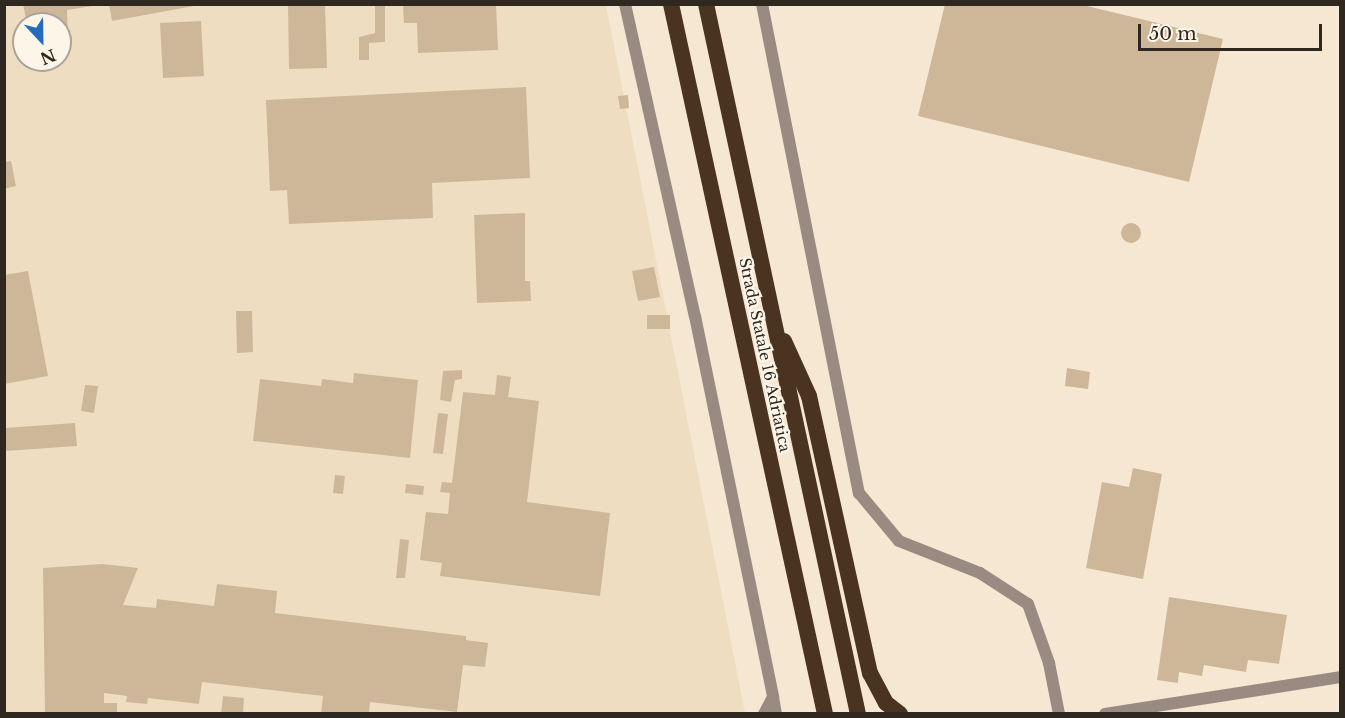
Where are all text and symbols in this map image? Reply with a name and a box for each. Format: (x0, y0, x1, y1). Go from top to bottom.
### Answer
north arrow (12, 12, 72, 72)
scale bar (1141, 12, 1326, 50)
text: 50 m (1149, 23, 1197, 45)
text: N (37, 45, 59, 69)
street label: Strada Statale 16 Adriatica (736, 256, 794, 454)

